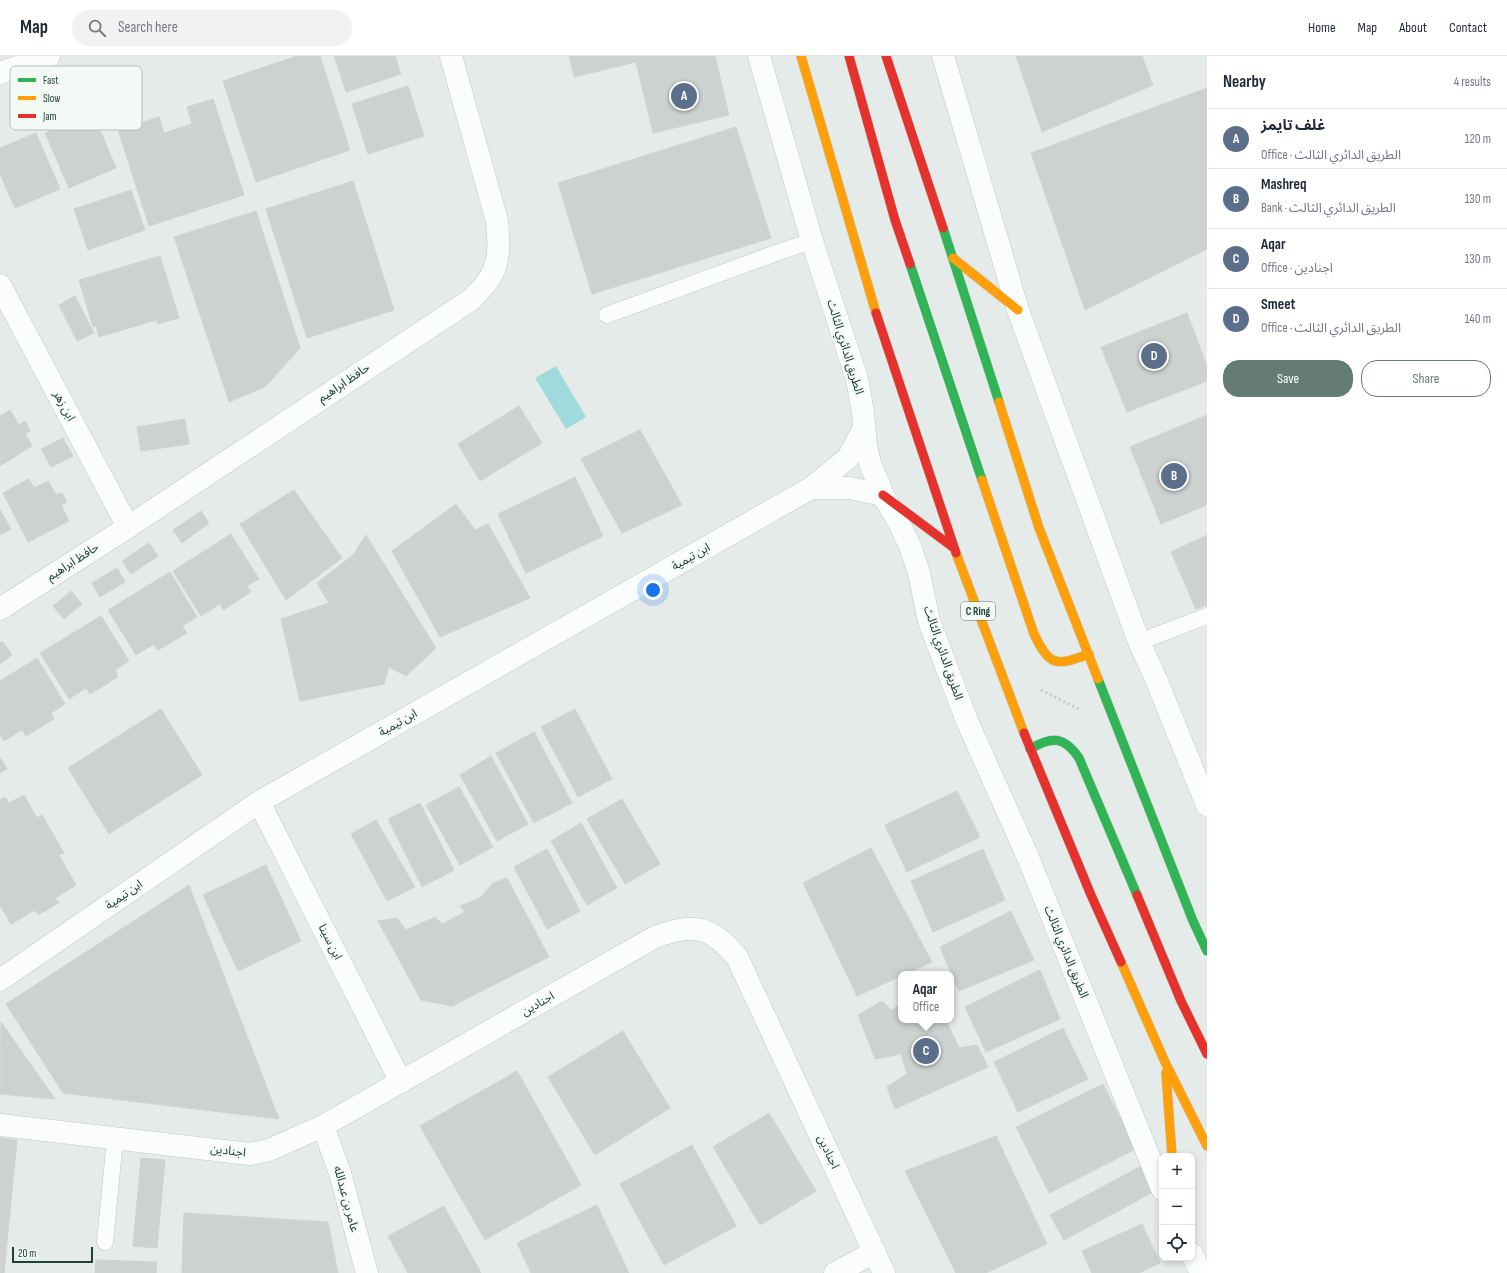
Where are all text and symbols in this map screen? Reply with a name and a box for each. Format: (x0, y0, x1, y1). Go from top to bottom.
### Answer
search box (72, 10, 352, 46)
text: Map (20, 16, 48, 39)
icon: search (86, 17, 108, 39)
text: Search here (118, 18, 178, 37)
text: Home (1308, 19, 1336, 36)
text: Map (1358, 19, 1377, 36)
text: About (1399, 19, 1427, 36)
text: Contact (1449, 19, 1487, 36)
legend (10, 66, 142, 130)
text: Nearby (1223, 72, 1266, 92)
text: Fast (43, 74, 59, 87)
text: 4 results (1454, 74, 1491, 90)
pin: A (671, 81, 697, 111)
text: Slow (43, 92, 60, 105)
text: Jam (42, 110, 57, 123)
text: غلف تايمز (1261, 116, 1325, 135)
text: A (1233, 131, 1239, 147)
text: 120 m (1465, 131, 1491, 147)
text: Office · الطريق الدائري الثالث (1261, 147, 1401, 163)
text: Mashreq (1261, 175, 1306, 194)
text: B (1233, 191, 1239, 207)
text: 130 m (1465, 191, 1491, 207)
text: Bank · الطريق الدائري الثالث (1261, 200, 1396, 216)
text: Aqar (1261, 235, 1286, 254)
text: C (1233, 251, 1239, 267)
text: 130 m (1465, 251, 1491, 267)
text: Office · اجنادين (1261, 260, 1333, 276)
text: Smeet (1261, 295, 1296, 314)
street label: الطريق الدائري الثالث (822, 298, 867, 397)
text: D (1233, 311, 1239, 327)
text: 140 m (1465, 311, 1491, 327)
text: Office · الطريق الدائري الثالث (1261, 320, 1401, 336)
pin: D (1141, 341, 1167, 371)
street label: حافظ ابراهيم (315, 360, 373, 407)
button: Save (1223, 360, 1353, 397)
button: Share (1361, 360, 1491, 397)
street label: ابن زهر (49, 387, 78, 424)
pin: B (1161, 461, 1187, 491)
street label: حافظ ابراهيم (44, 540, 103, 585)
street label: ابن تيمية (669, 540, 713, 574)
your location (643, 580, 663, 600)
road number: C Ring (961, 602, 995, 620)
street label: الطريق الدائري الثالث (918, 604, 966, 703)
street label: ابن تيمية (376, 706, 420, 740)
street label: ابن تيمية (102, 877, 146, 913)
street label: الطريق الدائري الثالث (1039, 904, 1091, 1001)
street label: ابن سينا (315, 922, 345, 963)
popup (898, 971, 954, 1023)
text: Aqar (913, 980, 937, 999)
street label: اجنادين (519, 989, 557, 1019)
text: Office (913, 999, 939, 1015)
pin: C (913, 1036, 939, 1066)
street label: اجنادين (814, 1133, 842, 1171)
street label: اجنادين (209, 1141, 247, 1161)
map controls (1159, 1153, 1195, 1261)
button: + (1159, 1153, 1195, 1189)
street label: عامر بن عبدالله (330, 1164, 362, 1234)
button: − (1159, 1189, 1195, 1225)
button: locate (1159, 1225, 1195, 1261)
scale bar (12, 1245, 93, 1264)
text: 20 m (18, 1247, 36, 1260)

